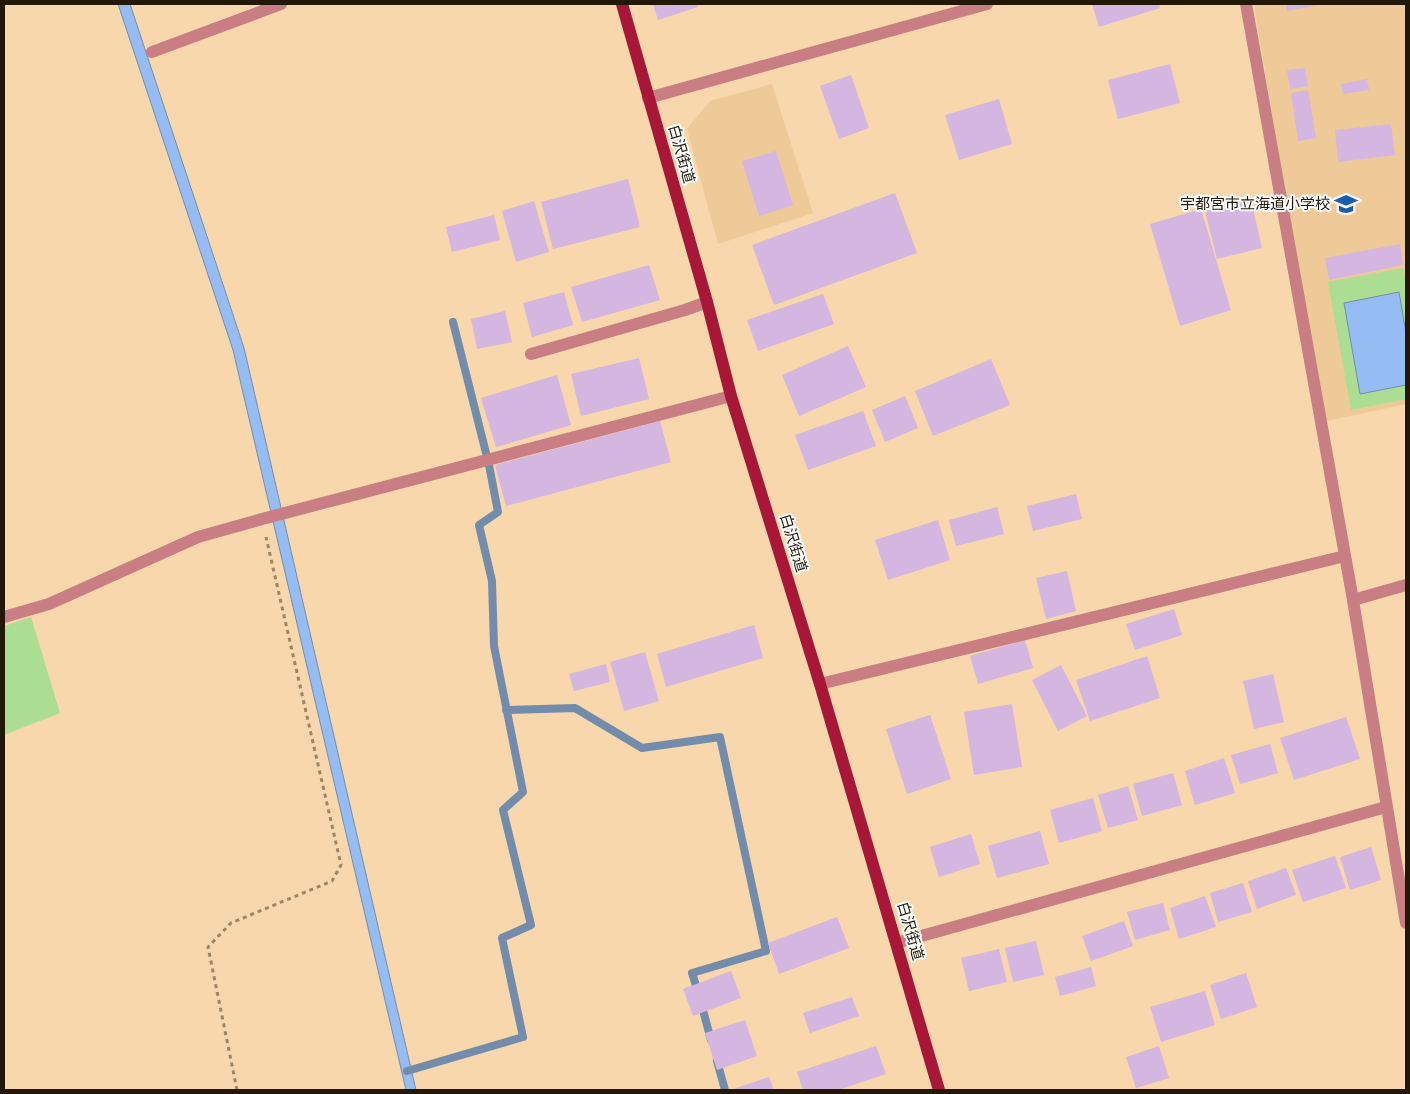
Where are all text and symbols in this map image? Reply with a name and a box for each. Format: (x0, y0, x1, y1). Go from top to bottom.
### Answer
street label: 白沢街道 (664, 123, 698, 185)
school or university icon: 宇都宮市立海道小学校 (1333, 191, 1359, 217)
place label: 宇都宮市立海道小学校 (1180, 195, 1330, 214)
street label: 白沢街道 (775, 512, 811, 574)
street label: 白沢街道 (893, 900, 927, 962)

